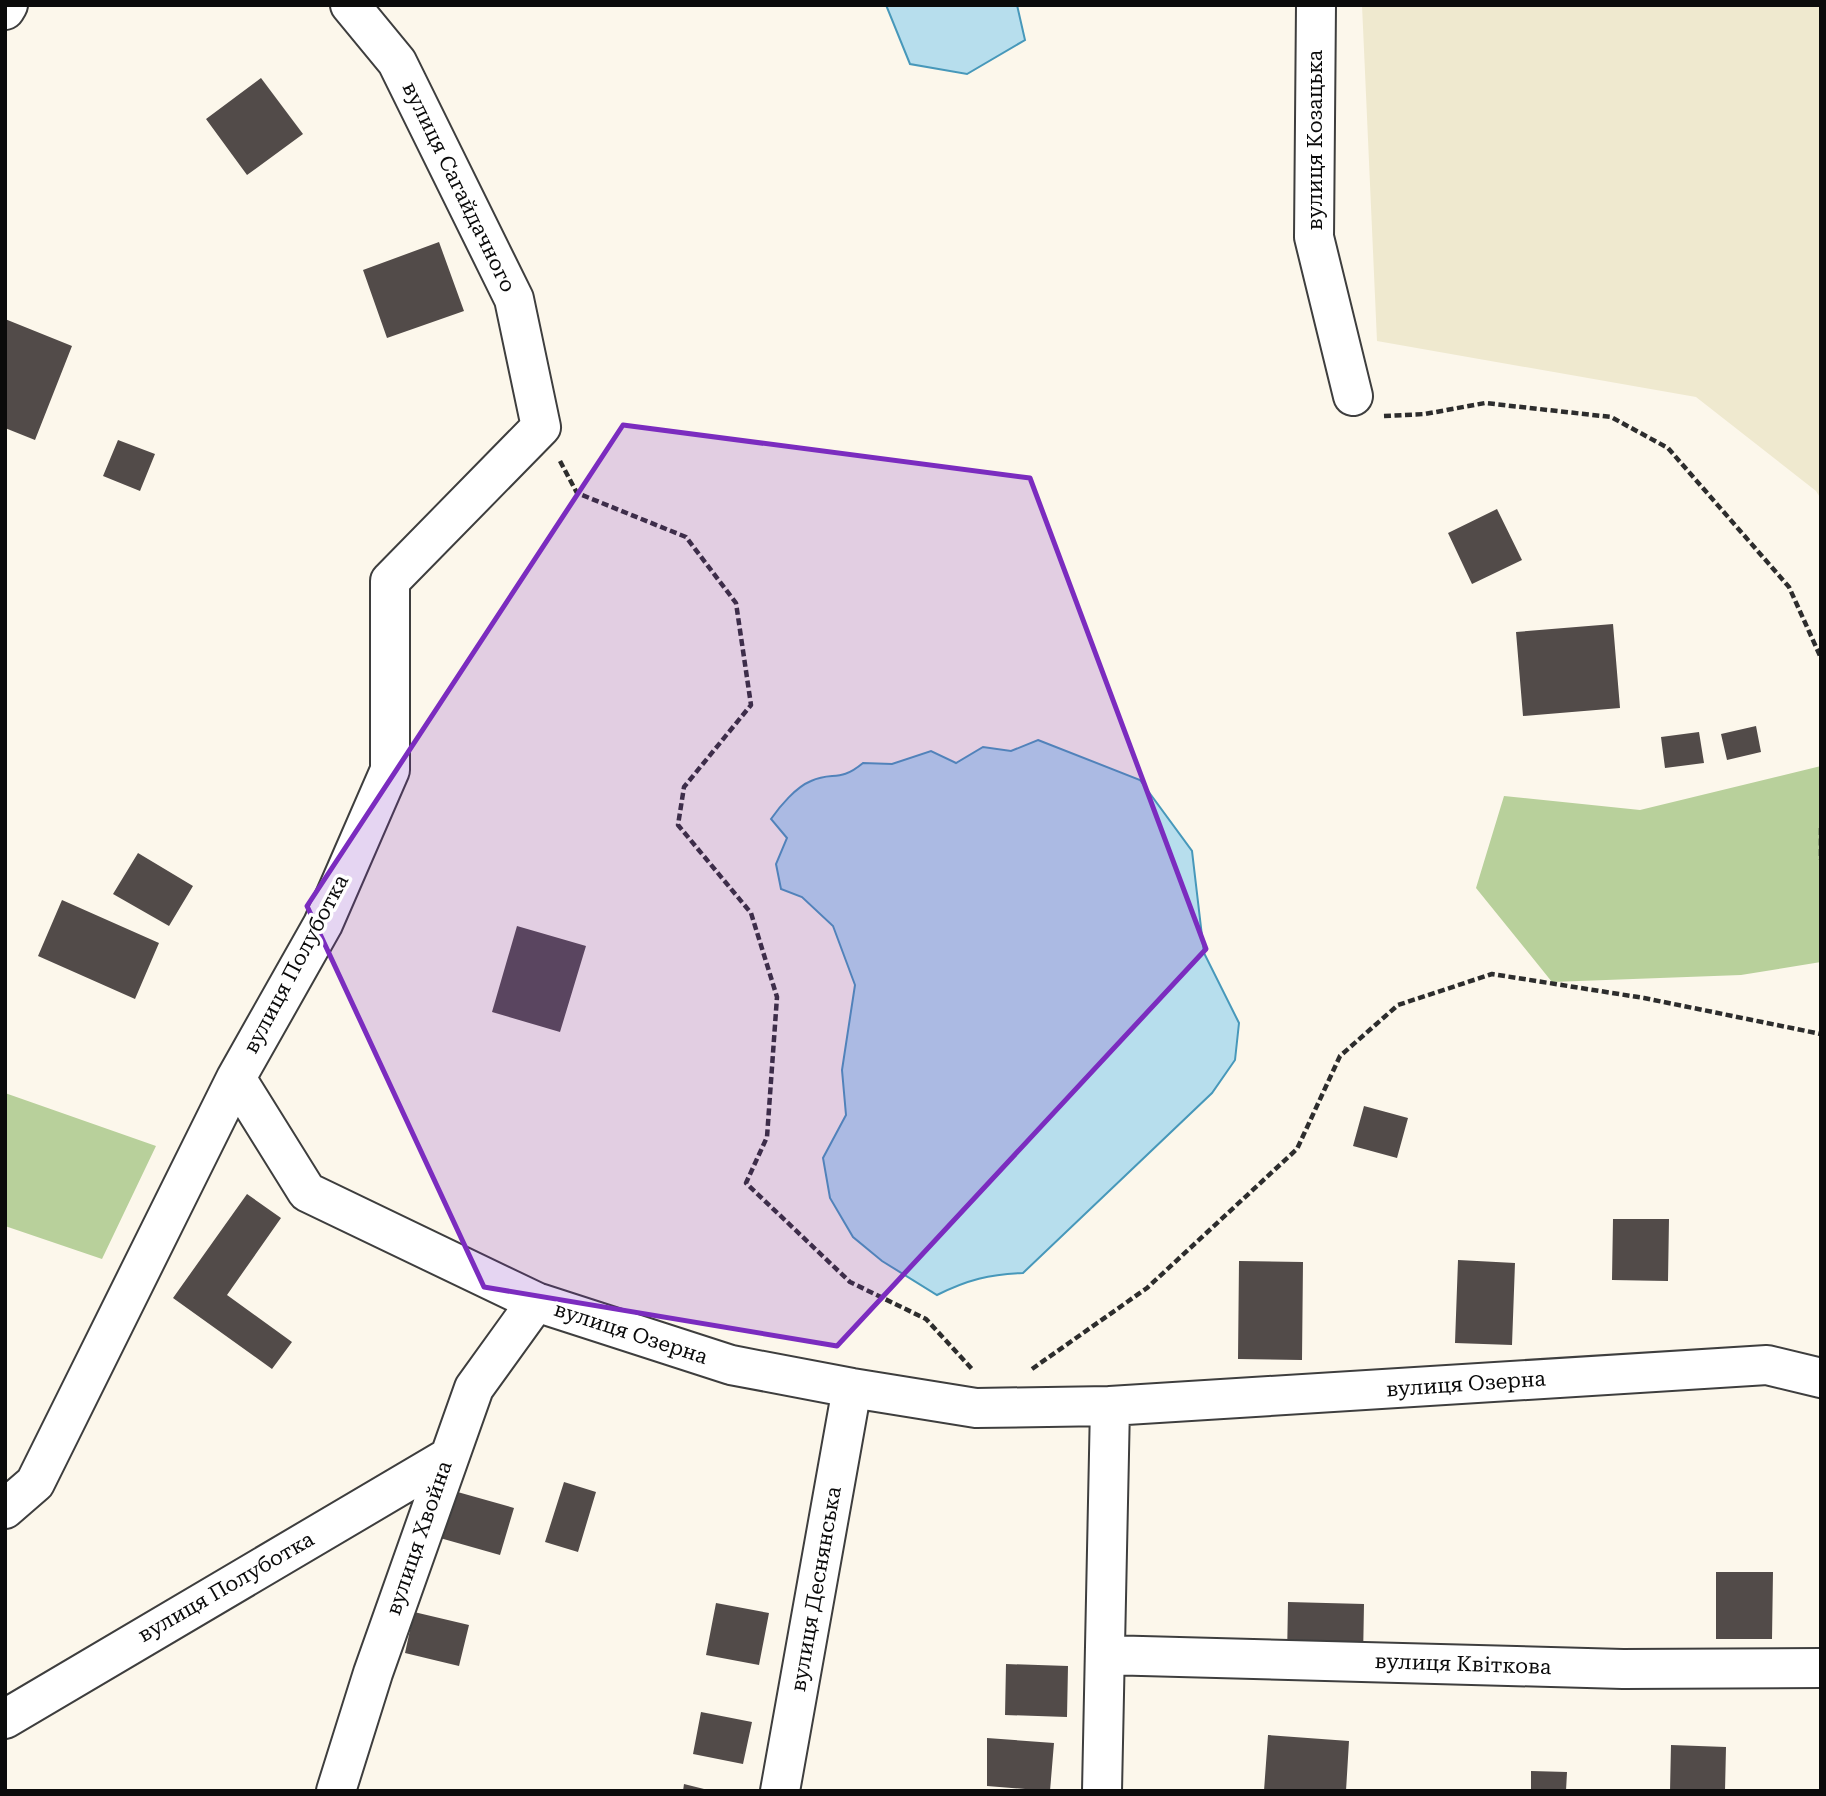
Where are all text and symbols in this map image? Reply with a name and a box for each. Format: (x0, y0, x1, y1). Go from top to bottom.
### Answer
street label: вулиця Козацька (1303, 49, 1327, 230)
street label: вулиця Сагайдачного (398, 78, 520, 296)
street label: вулиця Полуботка (239, 870, 354, 1057)
street label: вулиця Озерна (551, 1297, 711, 1369)
street label: вулиця Озерна (1385, 1366, 1547, 1402)
street label: вулиця Хвойна (381, 1457, 457, 1618)
street label: вулиця Деснянська (786, 1484, 846, 1693)
street label: вулиця Полуботка (134, 1527, 319, 1647)
street label: вулиця Квіткова (1374, 1649, 1552, 1679)

